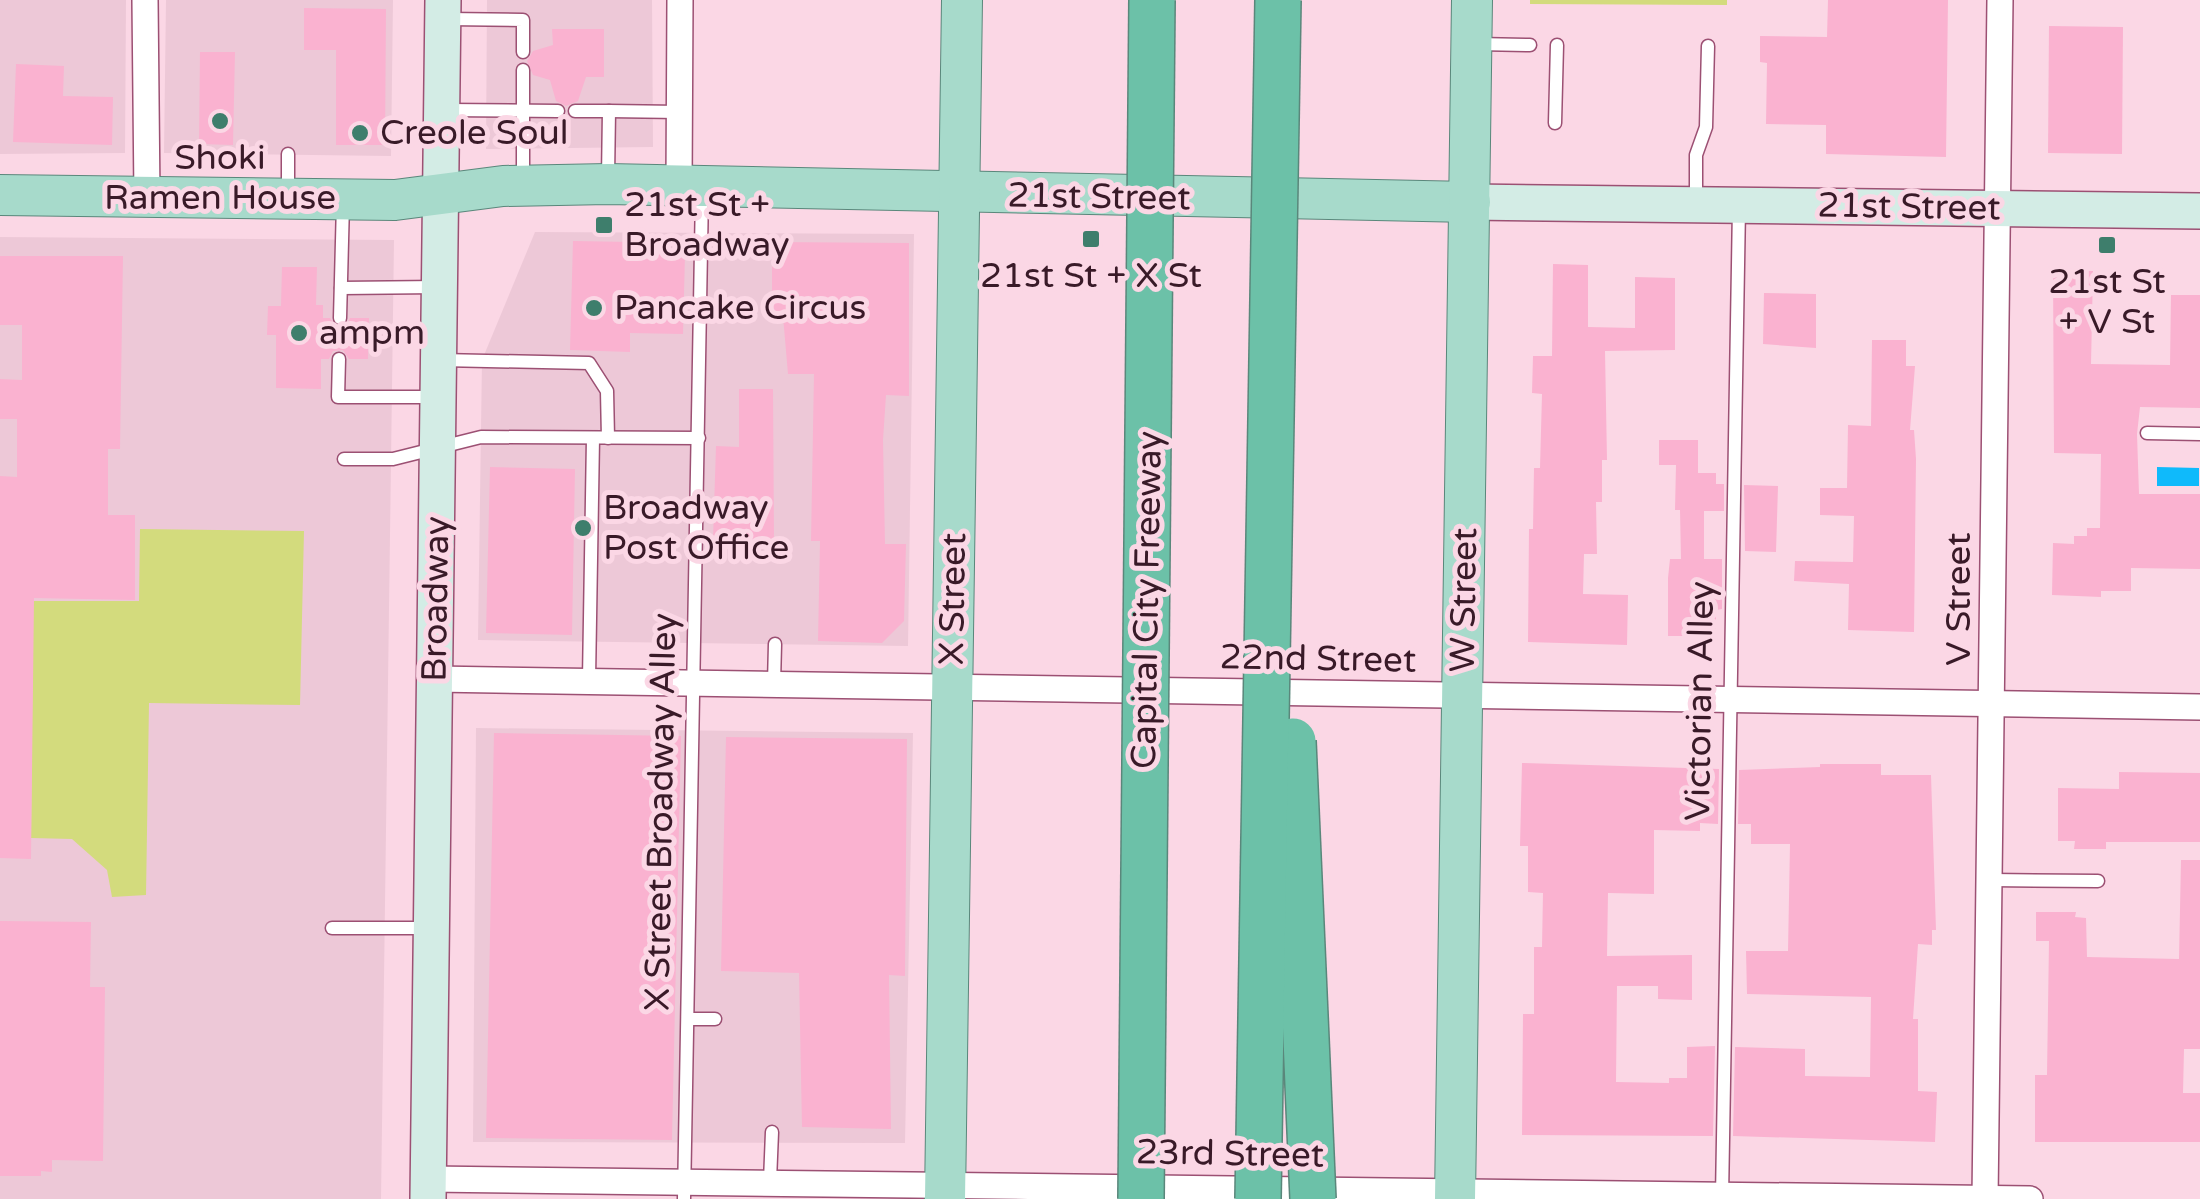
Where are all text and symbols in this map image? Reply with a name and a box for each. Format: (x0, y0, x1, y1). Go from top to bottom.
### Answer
marker: Shoki Ramen House (209, 110, 231, 132)
place label: Creole Soul (380, 112, 569, 154)
marker: Creole Soul (349, 122, 371, 144)
place label: Shoki Ramen House (104, 137, 336, 219)
street label: 21st Street (1007, 174, 1191, 220)
place label: 21st St + Broadway (624, 184, 790, 266)
street label: 21st Street (1817, 184, 2001, 230)
marker: 21st St + Broadway (593, 214, 615, 236)
marker: 21st St + X St (1080, 228, 1102, 250)
marker: 21st St + V St (2096, 234, 2118, 256)
place label: 21st St + X St (980, 255, 1202, 297)
place label: 21st St + V St (2048, 261, 2166, 343)
place label: Pancake Circus (614, 287, 866, 329)
marker: Pancake Circus (583, 297, 605, 319)
place label: ampm (319, 312, 425, 354)
marker: ampm (288, 322, 310, 344)
street label: Capital City Freeway (1123, 431, 1171, 769)
place label: Broadway Post Office (603, 487, 789, 569)
street label: Broadway (414, 516, 458, 682)
marker: Broadway Post Office (572, 517, 594, 539)
street label: W Street (1442, 527, 1486, 673)
street label: X Street (931, 532, 975, 666)
street label: V Street (1938, 532, 1980, 666)
street label: Victorian Alley (1677, 581, 1723, 821)
street label: X Street Broadway Alley (637, 613, 685, 1011)
street label: 22nd Street (1219, 636, 1417, 682)
street label: 23rd Street (1136, 1131, 1324, 1177)

